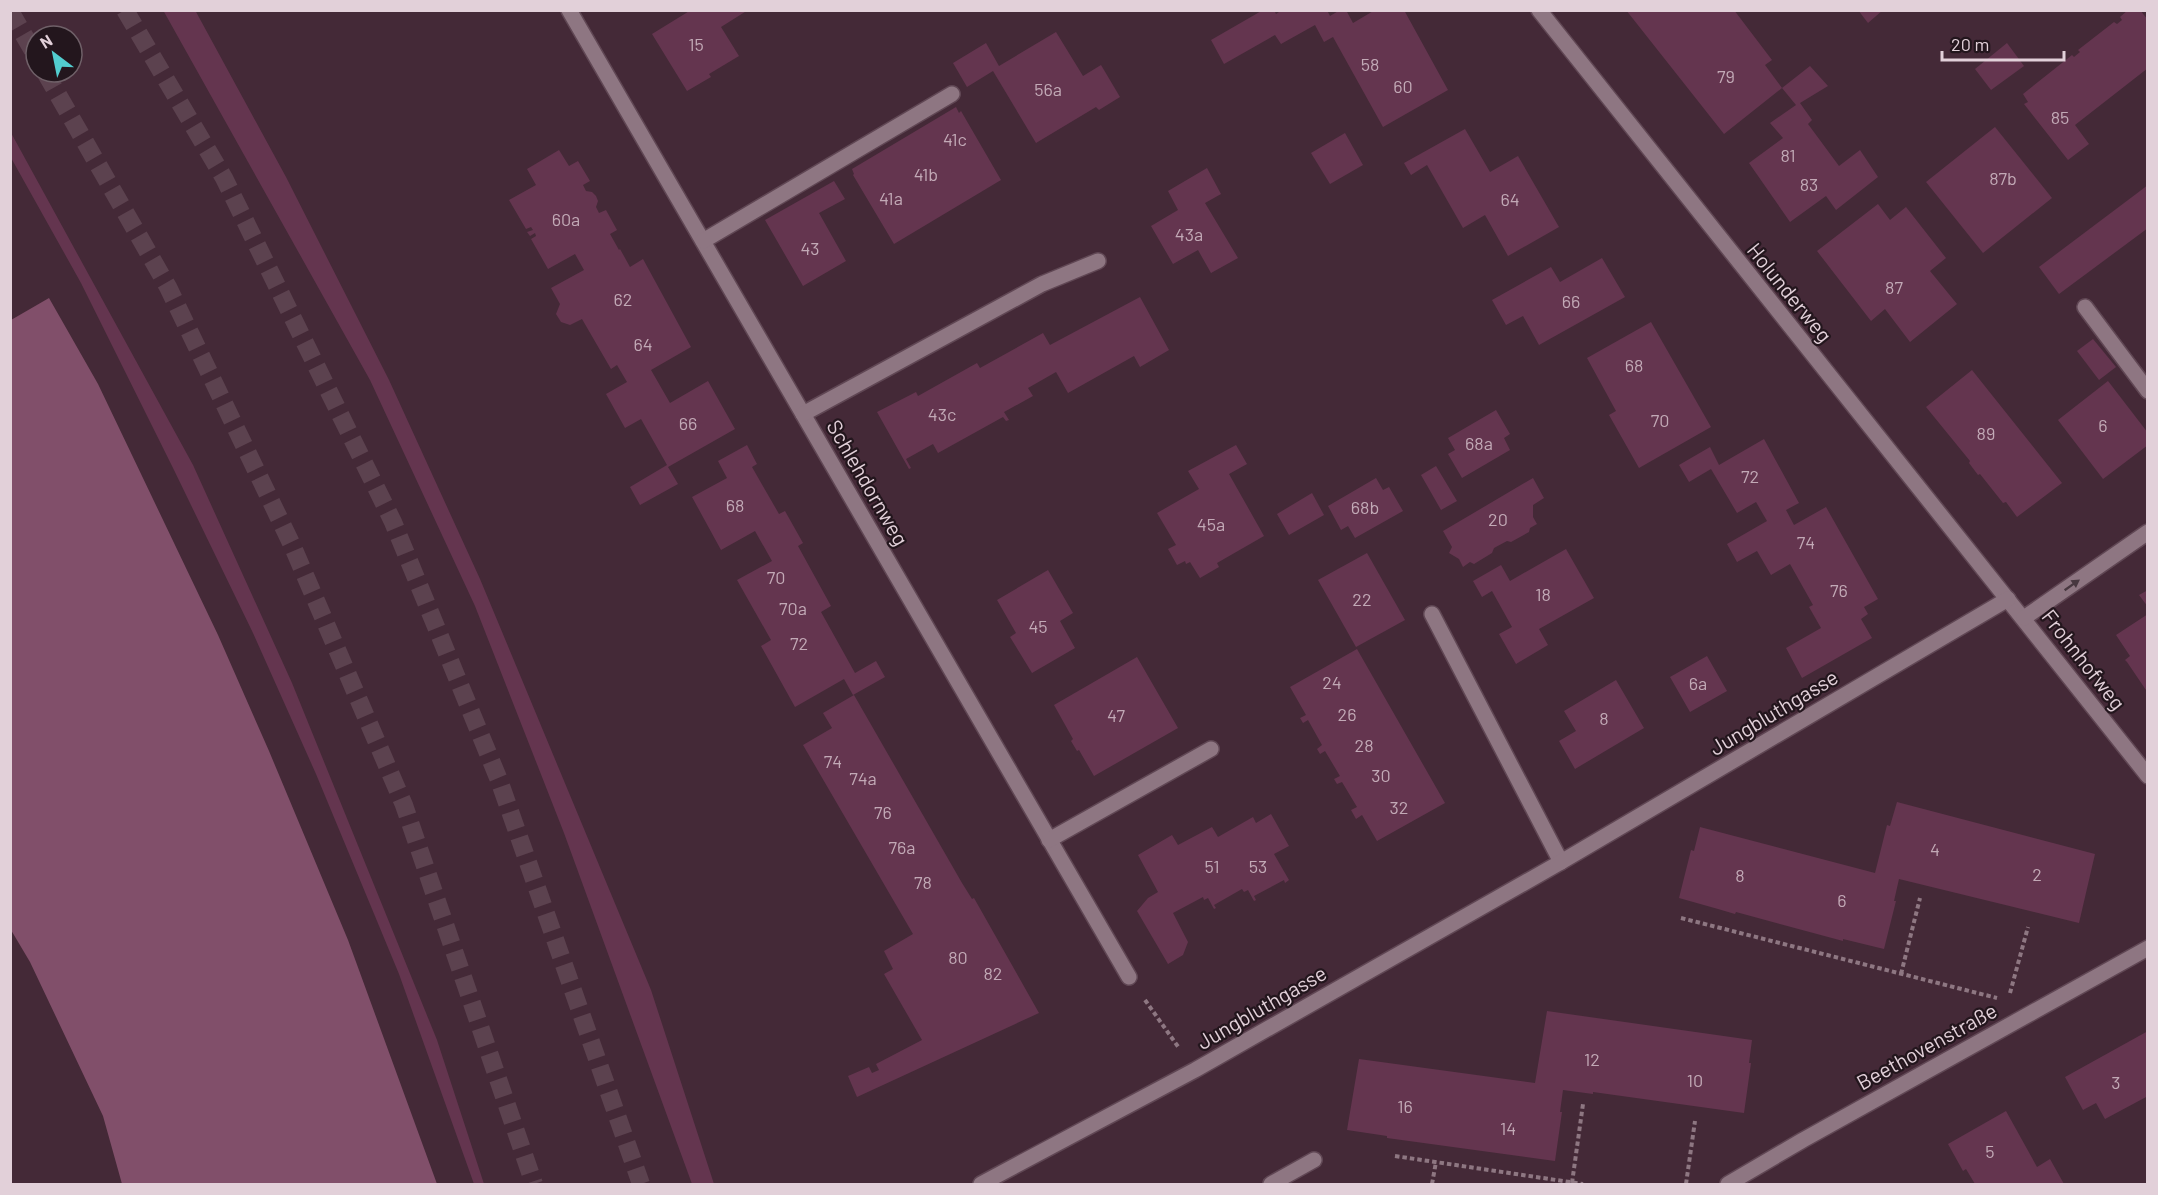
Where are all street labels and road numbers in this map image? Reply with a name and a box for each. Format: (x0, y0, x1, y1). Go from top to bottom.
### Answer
street label: Holunderweg (1743, 237, 1838, 347)
street label: Schlehdornweg (822, 415, 914, 549)
street label: Frohnhofweg (2037, 604, 2131, 714)
street label: Jungbluthgasse (1704, 664, 1842, 760)
street label: Jungbluthgasse (1192, 960, 1331, 1054)
street label: Beethovenstraße (1852, 997, 2001, 1095)

